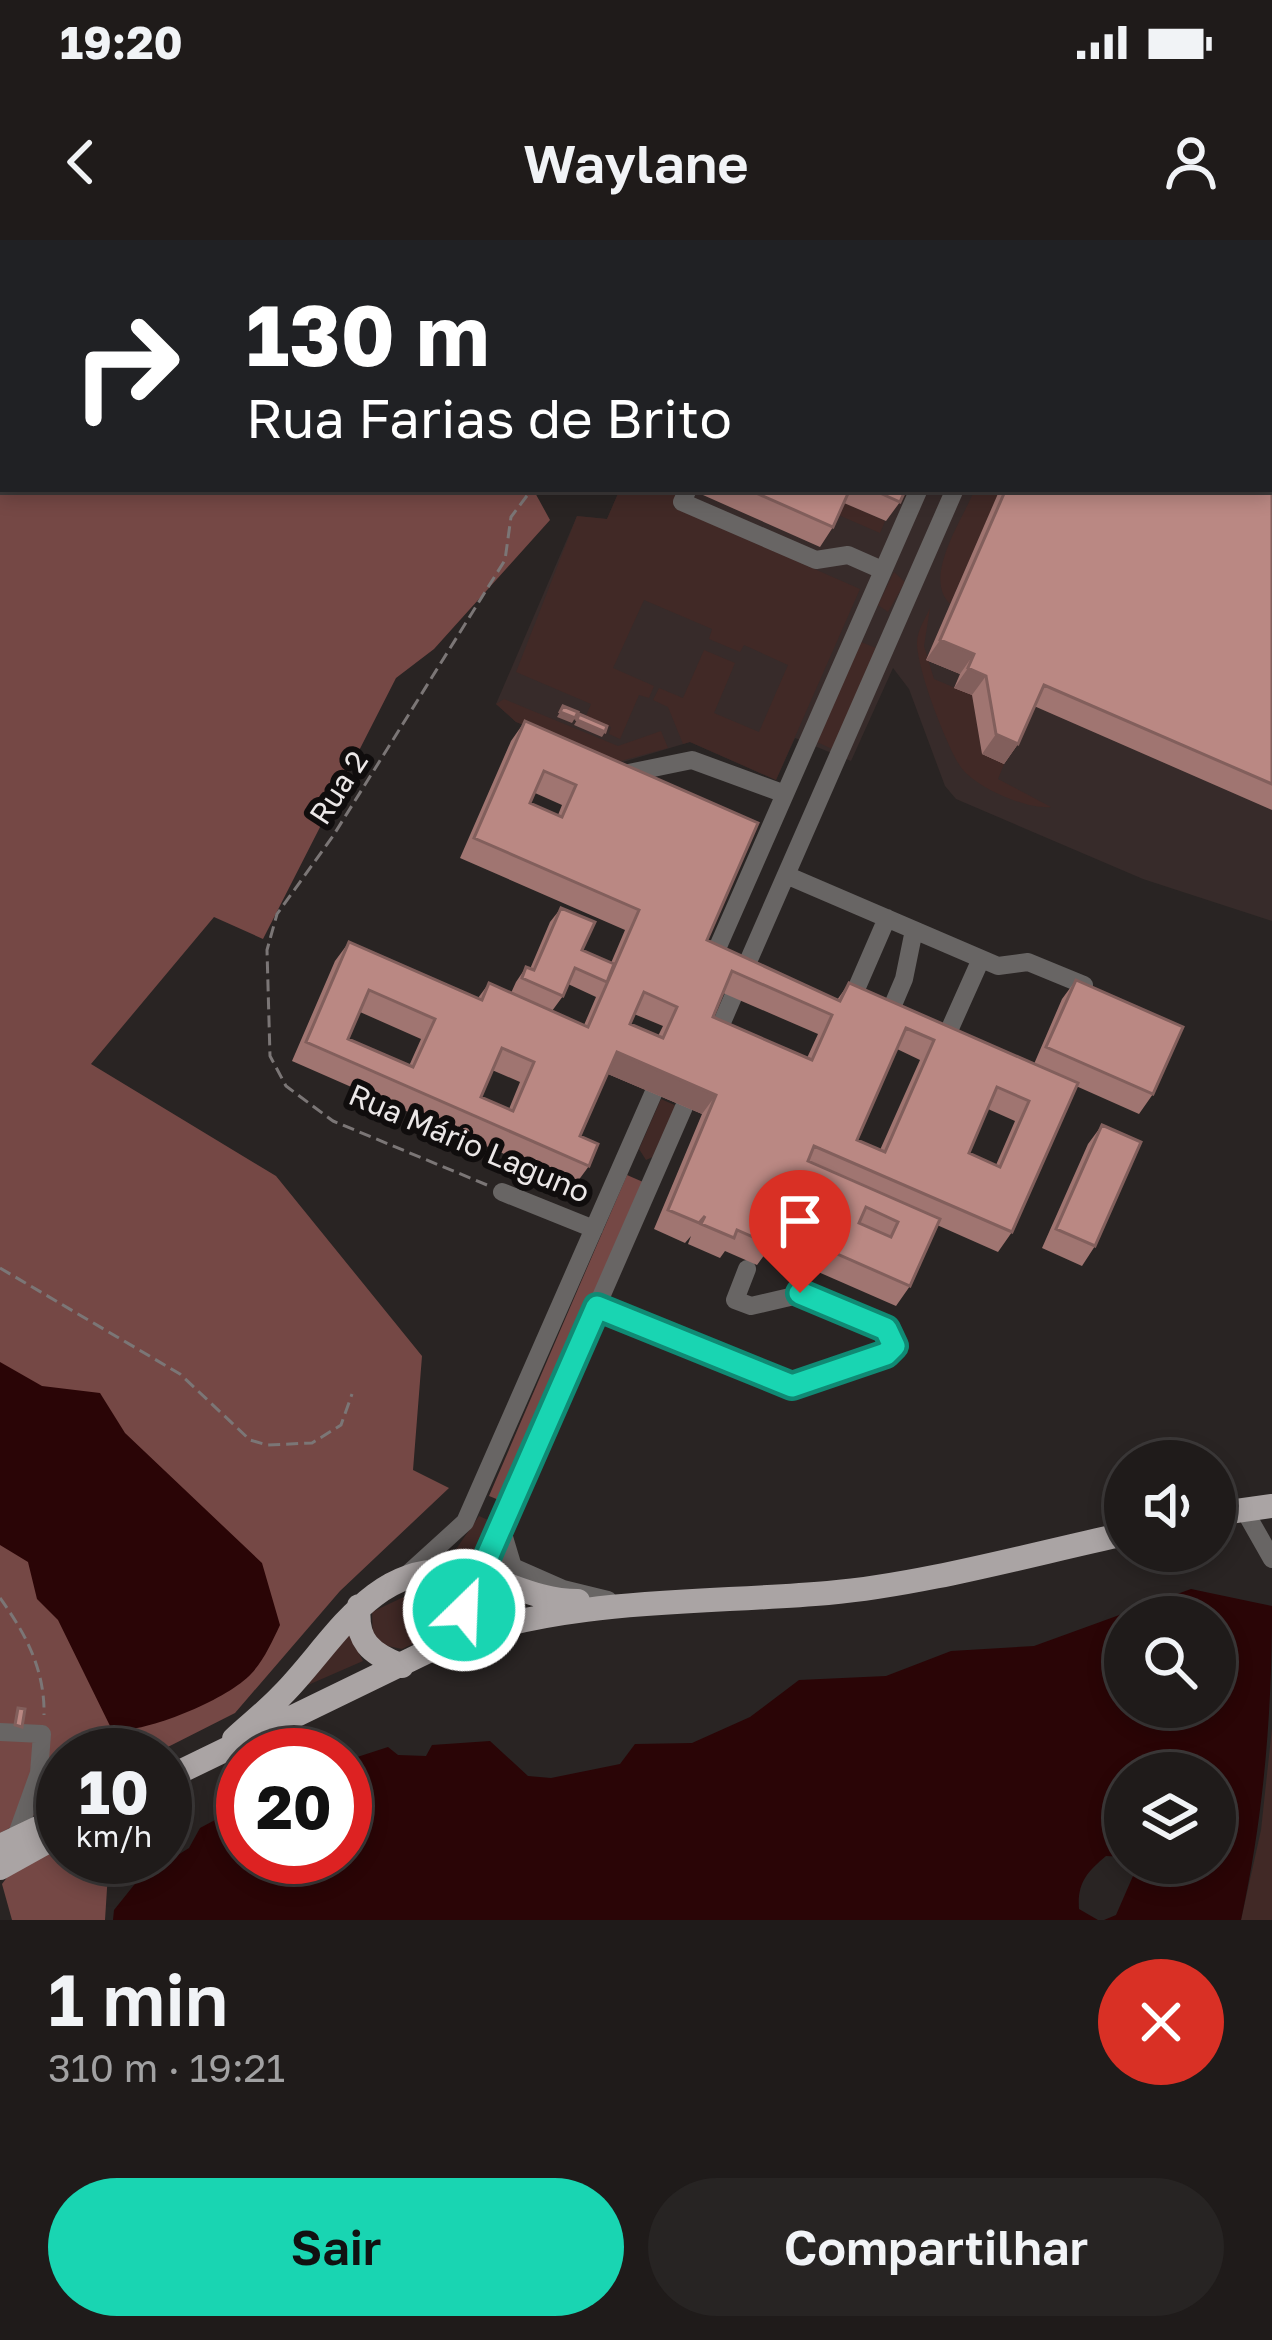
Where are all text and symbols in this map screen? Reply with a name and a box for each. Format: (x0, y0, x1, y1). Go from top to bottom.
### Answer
text: 19:20 (60, 15, 183, 69)
icon: back (48, 129, 114, 195)
icon: person (1158, 129, 1224, 195)
text: Waylane (523, 130, 749, 195)
text: 130 m (246, 284, 490, 384)
icon: right (48, 288, 204, 444)
text: Rua Farias de Brito (246, 385, 732, 450)
street label: Rua 2 (301, 744, 375, 831)
street label: Rua Mário Laguno (344, 1076, 595, 1210)
pin (749, 1170, 851, 1293)
icon: arrive (767, 1188, 833, 1254)
map controls (1104, 1440, 1236, 1884)
button: sound (1104, 1440, 1236, 1572)
position arrow (401, 1547, 527, 1673)
button: search (1104, 1596, 1236, 1728)
speed limit sign: 20 (216, 1728, 372, 1884)
button: layers (1104, 1752, 1236, 1884)
text: 10 (79, 1755, 149, 1827)
text: km/h (76, 1818, 152, 1854)
text: 1 min (48, 1955, 228, 2042)
button: close (1098, 1959, 1224, 2085)
text: 310 m · 19:21 (48, 2044, 285, 2091)
button: Sair (48, 2178, 624, 2316)
button: Compartilhar (648, 2178, 1224, 2316)

